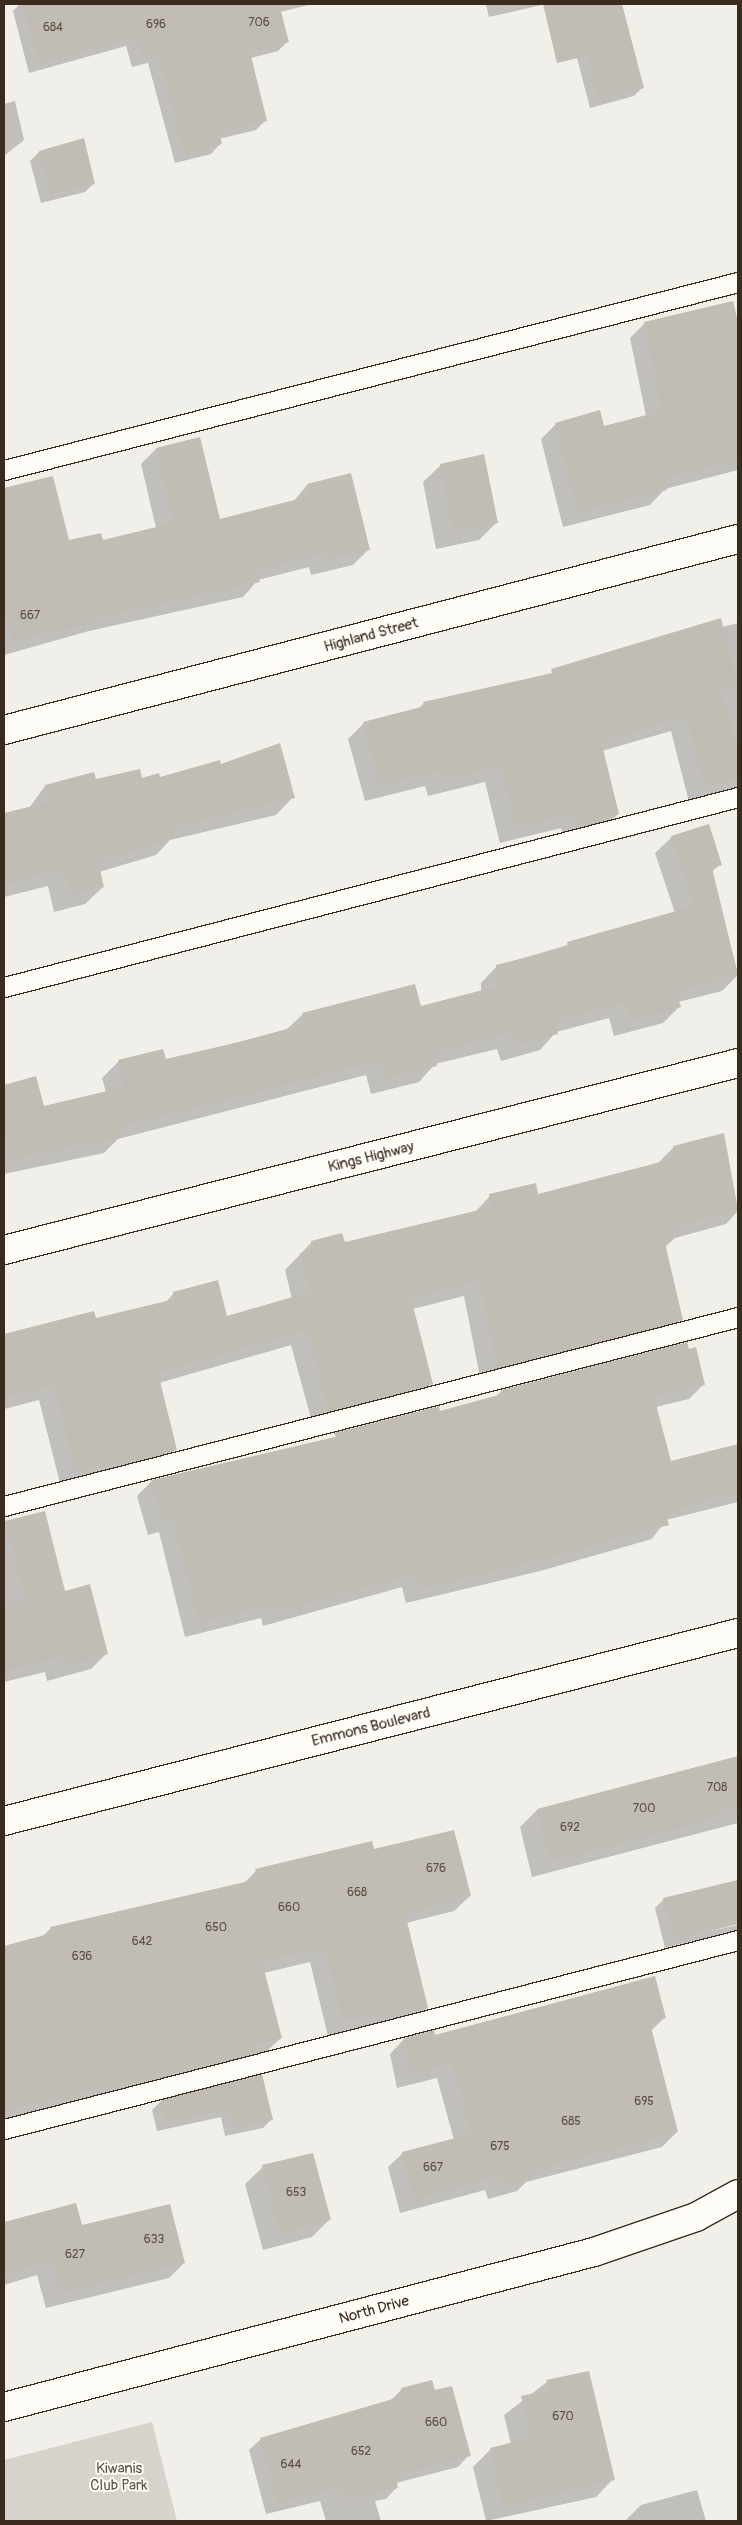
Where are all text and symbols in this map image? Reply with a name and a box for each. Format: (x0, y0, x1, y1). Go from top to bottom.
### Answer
house number: 706 (248, 16, 270, 30)
house number: 696 (146, 18, 166, 32)
house number: 684 (43, 21, 63, 35)
house number: 667 (20, 609, 40, 623)
street label: Highland Street (322, 614, 420, 656)
street label: Kings Highway (326, 1138, 416, 1176)
street label: Emmons Boulevard (310, 1704, 432, 1750)
house number: 708 (707, 1781, 727, 1795)
house number: 700 (633, 1802, 655, 1816)
house number: 692 (560, 1821, 580, 1835)
house number: 676 (426, 1862, 446, 1876)
house number: 668 (347, 1886, 367, 1900)
house number: 660 (278, 1901, 300, 1915)
house number: 650 (205, 1921, 227, 1935)
house number: 642 (132, 1935, 152, 1949)
house number: 636 (72, 1950, 92, 1964)
house number: 695 (634, 2095, 654, 2109)
house number: 685 (561, 2115, 581, 2129)
house number: 675 (490, 2140, 510, 2154)
house number: 667 (423, 2161, 443, 2175)
house number: 653 (286, 2186, 306, 2200)
house number: 633 (144, 2233, 164, 2247)
house number: 627 (65, 2248, 85, 2262)
street label: North Drive (337, 2292, 411, 2328)
house number: 670 (552, 2410, 574, 2424)
house number: 660 (425, 2416, 447, 2430)
house number: 652 (351, 2445, 371, 2459)
house number: 644 (281, 2458, 301, 2472)
park label: Kiwanis Club Park (90, 2459, 148, 2494)

